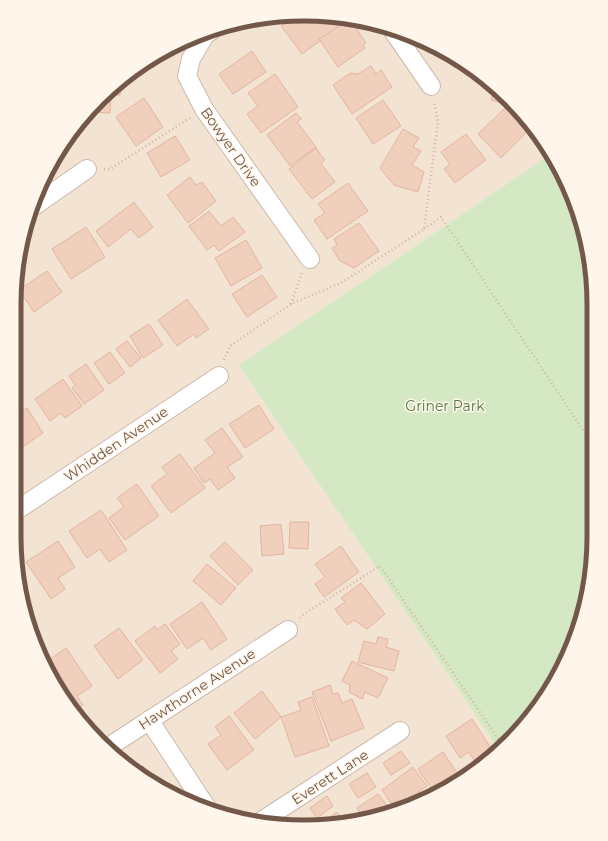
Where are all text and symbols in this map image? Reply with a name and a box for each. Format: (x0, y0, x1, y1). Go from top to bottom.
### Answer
street label: Bowyer Drive (197, 104, 265, 190)
park label: Griner Park (405, 397, 485, 415)
street label: Whidden Avenue (60, 402, 172, 486)
street label: Hawthorne Avenue (135, 644, 259, 734)
street label: Everett Lane (288, 745, 372, 809)

